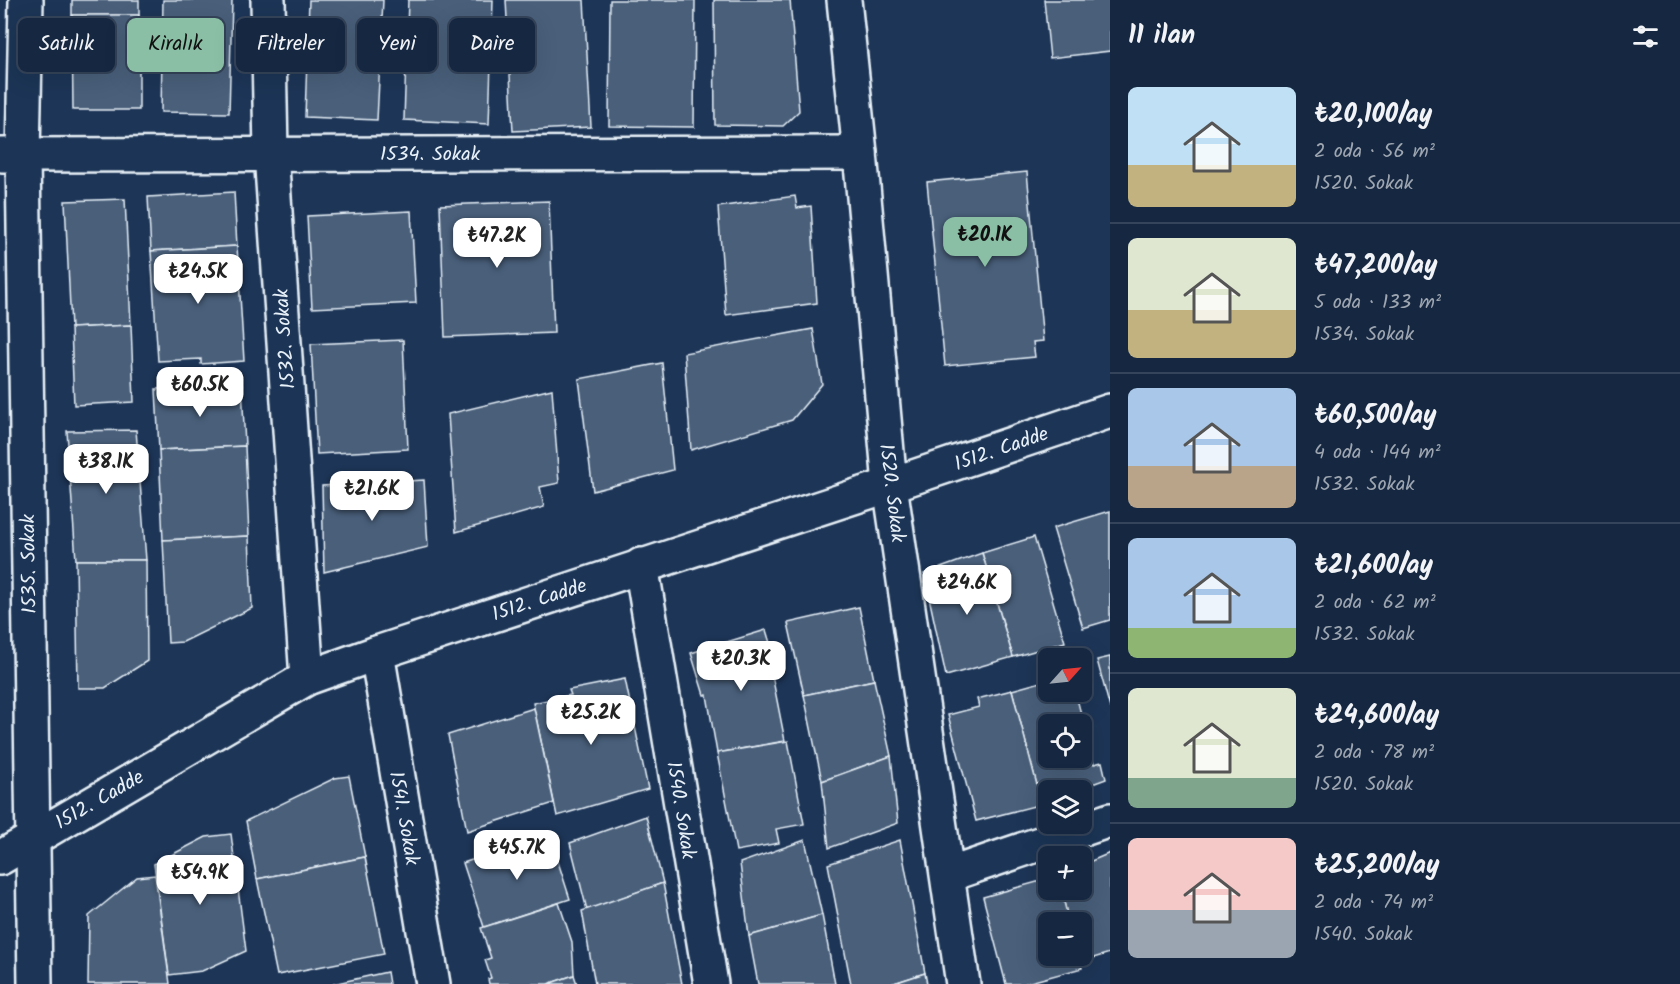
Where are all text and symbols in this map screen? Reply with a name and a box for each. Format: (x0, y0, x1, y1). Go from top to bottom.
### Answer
text: 11 ilan (1128, 15, 1195, 57)
chip: Satılık (18, 18, 115, 72)
chip: Kiralık (127, 18, 224, 72)
chip: Filtreler (236, 18, 345, 72)
chip: Yeni (357, 18, 437, 72)
chip: Daire (449, 18, 535, 72)
icon: filters (1629, 20, 1662, 53)
text: ₺20,100/ay (1314, 94, 1432, 136)
icon: home (1176, 111, 1248, 183)
text: 2 oda · 56 m² (1314, 136, 1435, 168)
street label: 1534. Sokak (380, 139, 481, 171)
text: 1520. Sokak (1314, 168, 1413, 200)
pin: ₺20.1K (936, 217, 1034, 268)
pin: ₺47.2K (448, 218, 546, 269)
text: ₺20.1K (957, 220, 1013, 252)
text: ₺47.2K (467, 221, 527, 253)
text: ₺47,200/ay (1314, 245, 1438, 287)
pin: ₺24.5K (149, 254, 247, 305)
text: ₺24.5K (168, 257, 228, 289)
icon: home (1176, 262, 1248, 334)
street label: 1532. Sokak (266, 287, 305, 390)
text: 5 oda · 133 m² (1314, 287, 1441, 319)
text: 1534. Sokak (1314, 319, 1414, 351)
pin: ₺60.5K (151, 367, 249, 418)
text: ₺60.5K (170, 370, 230, 402)
text: ₺60,500/ay (1314, 395, 1437, 437)
icon: home (1176, 412, 1248, 484)
street label: 1512. Cadde (950, 419, 1053, 481)
text: 4 oda · 144 m² (1314, 437, 1441, 469)
street label: 1520. Sokak (869, 442, 913, 545)
pin: ₺38.1K (57, 444, 155, 495)
text: ₺38.1K (78, 447, 134, 479)
text: 1532. Sokak (1314, 469, 1415, 501)
pin: ₺21.6K (323, 471, 421, 522)
text: ₺21.6K (344, 474, 400, 506)
street label: 1535. Sokak (13, 513, 47, 614)
text: ₺21,600/ay (1314, 545, 1433, 587)
icon: home (1176, 562, 1248, 634)
pin: ₺24.6K (918, 565, 1016, 616)
text: ₺24.6K (936, 568, 998, 600)
street label: 1512. Cadde (488, 571, 591, 631)
text: 2 oda · 62 m² (1314, 587, 1436, 619)
text: 1532. Sokak (1314, 619, 1415, 651)
pin: ₺20.3K (692, 641, 790, 692)
text: ₺20.3K (711, 644, 771, 676)
north arrow (1038, 648, 1092, 702)
map controls (1038, 648, 1092, 966)
pin: ₺25.2K (542, 695, 640, 746)
text: ₺24,600/ay (1314, 695, 1439, 737)
text: ₺25.2K (560, 698, 622, 730)
icon: home (1176, 712, 1248, 784)
button: locate (1038, 714, 1092, 768)
text: 2 oda · 78 m² (1314, 737, 1434, 769)
street label: 1540. Sokak (657, 759, 704, 862)
street label: 1512. Cadde (50, 762, 150, 839)
street label: 1541. Sokak (379, 769, 427, 868)
text: 1520. Sokak (1314, 769, 1413, 801)
button: layers (1038, 780, 1092, 834)
pin: ₺45.7K (468, 830, 566, 881)
text: ₺45.7K (488, 833, 546, 865)
text: ₺25,200/ay (1314, 845, 1439, 887)
button: + (1038, 846, 1092, 900)
pin: ₺54.9K (151, 855, 249, 906)
text: ₺54.9K (171, 858, 229, 890)
icon: home (1176, 862, 1248, 934)
text: 2 oda · 74 m² (1314, 887, 1433, 919)
button: − (1038, 912, 1092, 966)
text: 1540. Sokak (1314, 919, 1413, 951)

